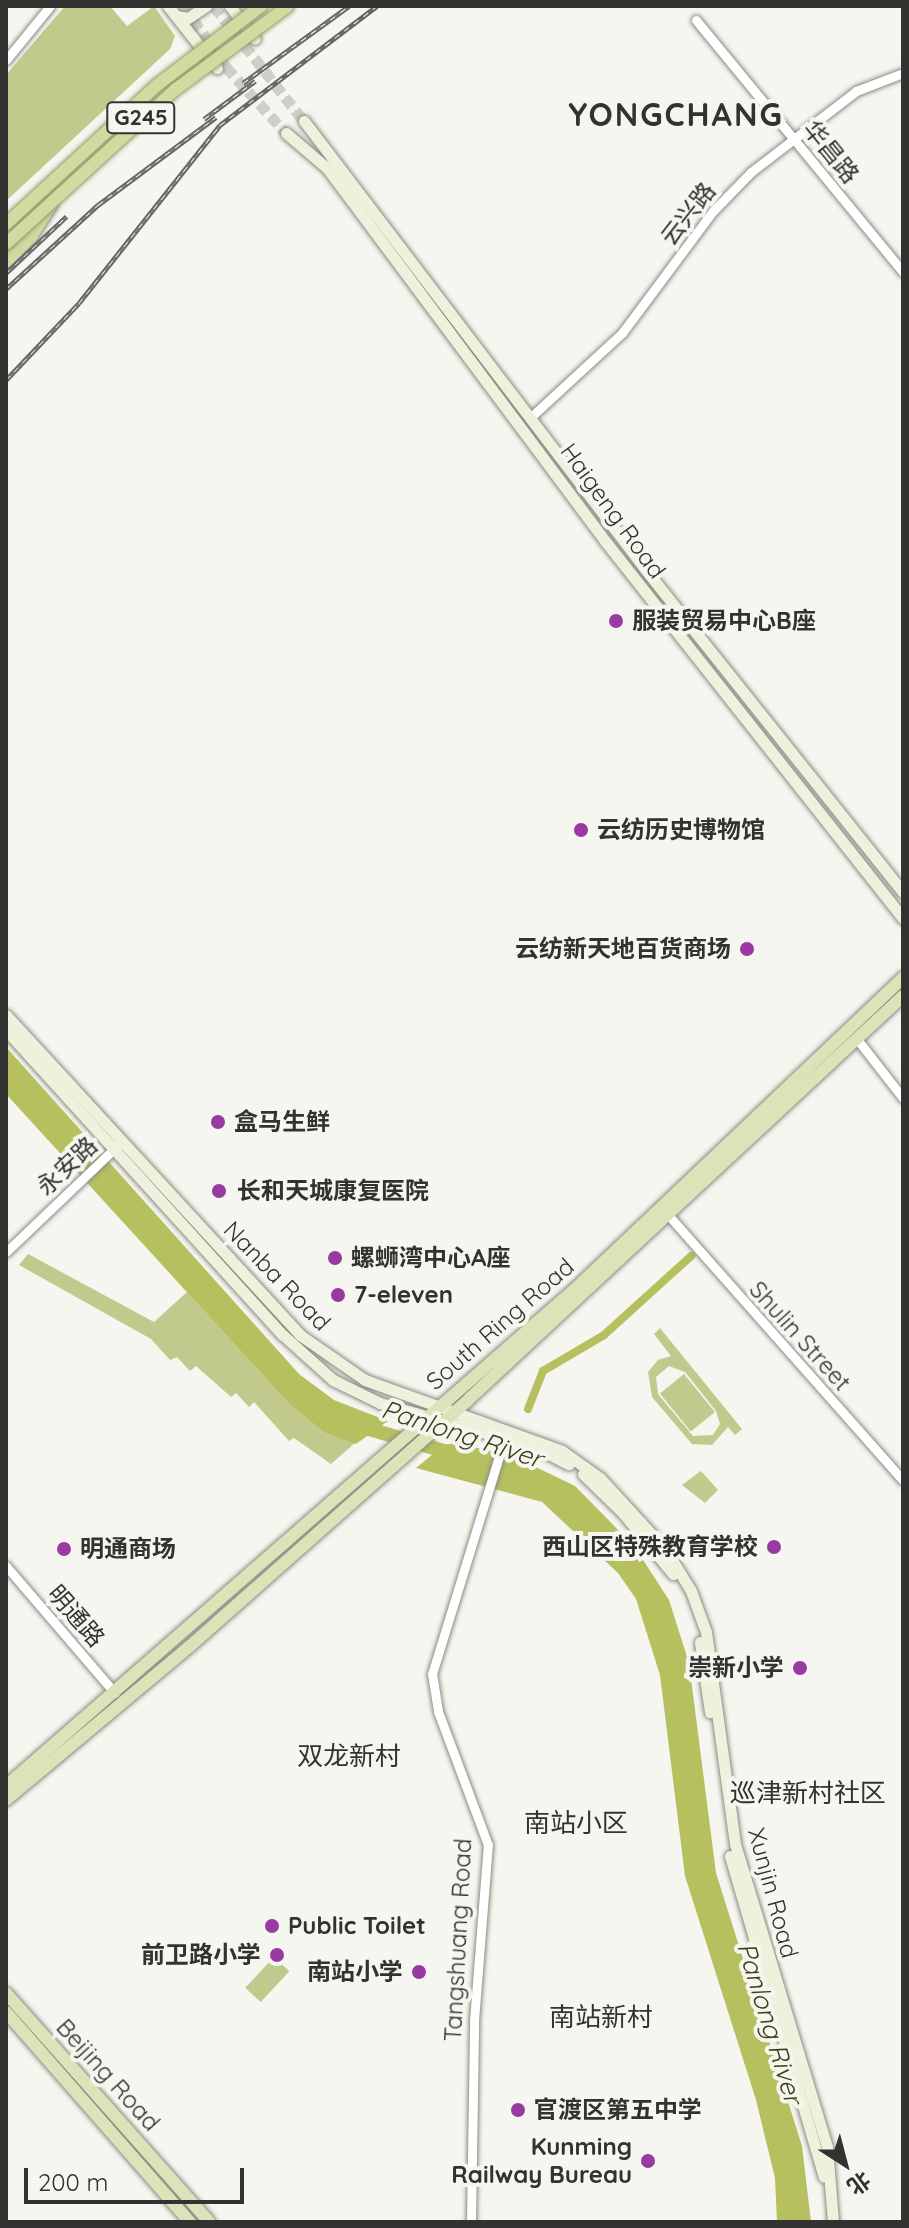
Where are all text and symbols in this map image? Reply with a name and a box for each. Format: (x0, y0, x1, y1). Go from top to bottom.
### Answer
district label: YONGCHANG (568, 95, 784, 133)
road number: G245 (105, 100, 177, 136)
street label: 华昌路 (797, 115, 865, 189)
street label: 云兴路 (654, 177, 722, 251)
street label: Haigeng Road (554, 438, 672, 584)
place label: 服装贸易中心B座 (632, 607, 816, 635)
marker: 服装贸易中心B座 (607, 612, 625, 630)
place label: 云纺历史博物馆 (597, 816, 765, 844)
marker: 云纺历史博物馆 (572, 821, 590, 839)
place label: 云纺新天地百货商场 (515, 935, 731, 963)
marker: 云纺新天地百货商场 (738, 940, 756, 958)
place label: 盒马生鲜 (234, 1108, 330, 1136)
marker: 盒马生鲜 (209, 1113, 227, 1131)
street label: 永安路 (31, 1131, 103, 1201)
place label: 长和天城康复医院 (237, 1177, 429, 1205)
marker: 长和天城康复医院 (208, 1180, 230, 1202)
street label: Nanba Road (218, 1215, 336, 1337)
place label: 螺蛳湾中心A座 (351, 1244, 510, 1272)
marker: 螺蛳湾中心A座 (326, 1249, 344, 1267)
street label: South Ring Road (420, 1252, 580, 1396)
street label: Shulin Street (743, 1275, 857, 1397)
place label: 7-eleven (354, 1281, 453, 1309)
marker: 7-eleven (329, 1286, 347, 1304)
water label: Panlong River (378, 1393, 546, 1475)
place label: 西山区特殊教育学校 (542, 1533, 758, 1561)
place label: 明通商场 (80, 1535, 176, 1563)
marker: 西山区特殊教育学校 (765, 1538, 783, 1556)
marker: 明通商场 (55, 1540, 73, 1558)
street label: 明通路 (42, 1579, 110, 1653)
place label: 崇新小学 (688, 1654, 784, 1682)
marker: 崇新小学 (791, 1659, 809, 1677)
district label: 双龙新村 (297, 1740, 401, 1772)
district label: 巡津新村社区 (730, 1777, 886, 1809)
district label: 南站小区 (524, 1807, 628, 1839)
street label: Xunjin Road (742, 1825, 804, 1961)
street label: Tangshuang Road (438, 1838, 478, 2042)
place label: Public Toilet (288, 1912, 426, 1940)
marker: Public Toilet (263, 1917, 281, 1935)
water label: Panlong River (731, 1938, 809, 2108)
place label: 前卫路小学 (141, 1941, 261, 1969)
marker: 前卫路小学 (268, 1946, 286, 1964)
place label: 南站小学 (307, 1958, 403, 1986)
marker: 南站小学 (410, 1963, 428, 1981)
district label: 南站新村 (549, 2001, 653, 2033)
street label: Beijing Road (50, 2013, 166, 2137)
place label: 官渡区第五中学 (534, 2096, 702, 2124)
marker: 官渡区第五中学 (509, 2101, 527, 2119)
north arrow (805, 2124, 885, 2204)
place label: Kunming Railway Bureau (451, 2133, 632, 2189)
scale bar (28, 2152, 248, 2202)
marker: Kunming Railway Bureau (639, 2152, 657, 2170)
text: 北 (842, 2166, 876, 2201)
text: 200 m (38, 2167, 108, 2197)

